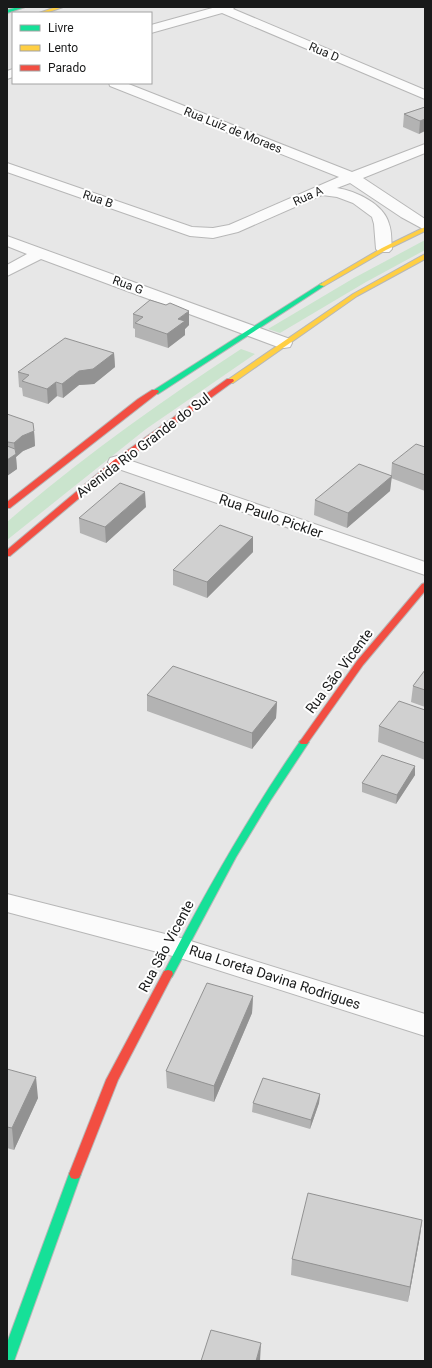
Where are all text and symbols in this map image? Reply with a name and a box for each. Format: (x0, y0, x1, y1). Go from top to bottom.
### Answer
legend (12, 12, 152, 84)
text: Livre (48, 21, 74, 35)
street label: Rua D (307, 39, 341, 65)
text: Lento (48, 41, 78, 55)
text: Parado (48, 61, 86, 75)
street label: Rua Luiz de Moraes (182, 104, 284, 156)
street label: Rua A (291, 183, 325, 209)
street label: Rua B (81, 187, 115, 211)
street label: Rua G (111, 273, 145, 297)
street label: Avenida Rio Grande do Sul (73, 389, 213, 501)
street label: Rua Paulo Pickler (217, 491, 325, 541)
street label: Rua São Vicente (302, 626, 376, 716)
street label: Rua São Vicente (135, 897, 197, 995)
street label: Rua Loreta Davina Rodrigues (187, 942, 363, 1012)

